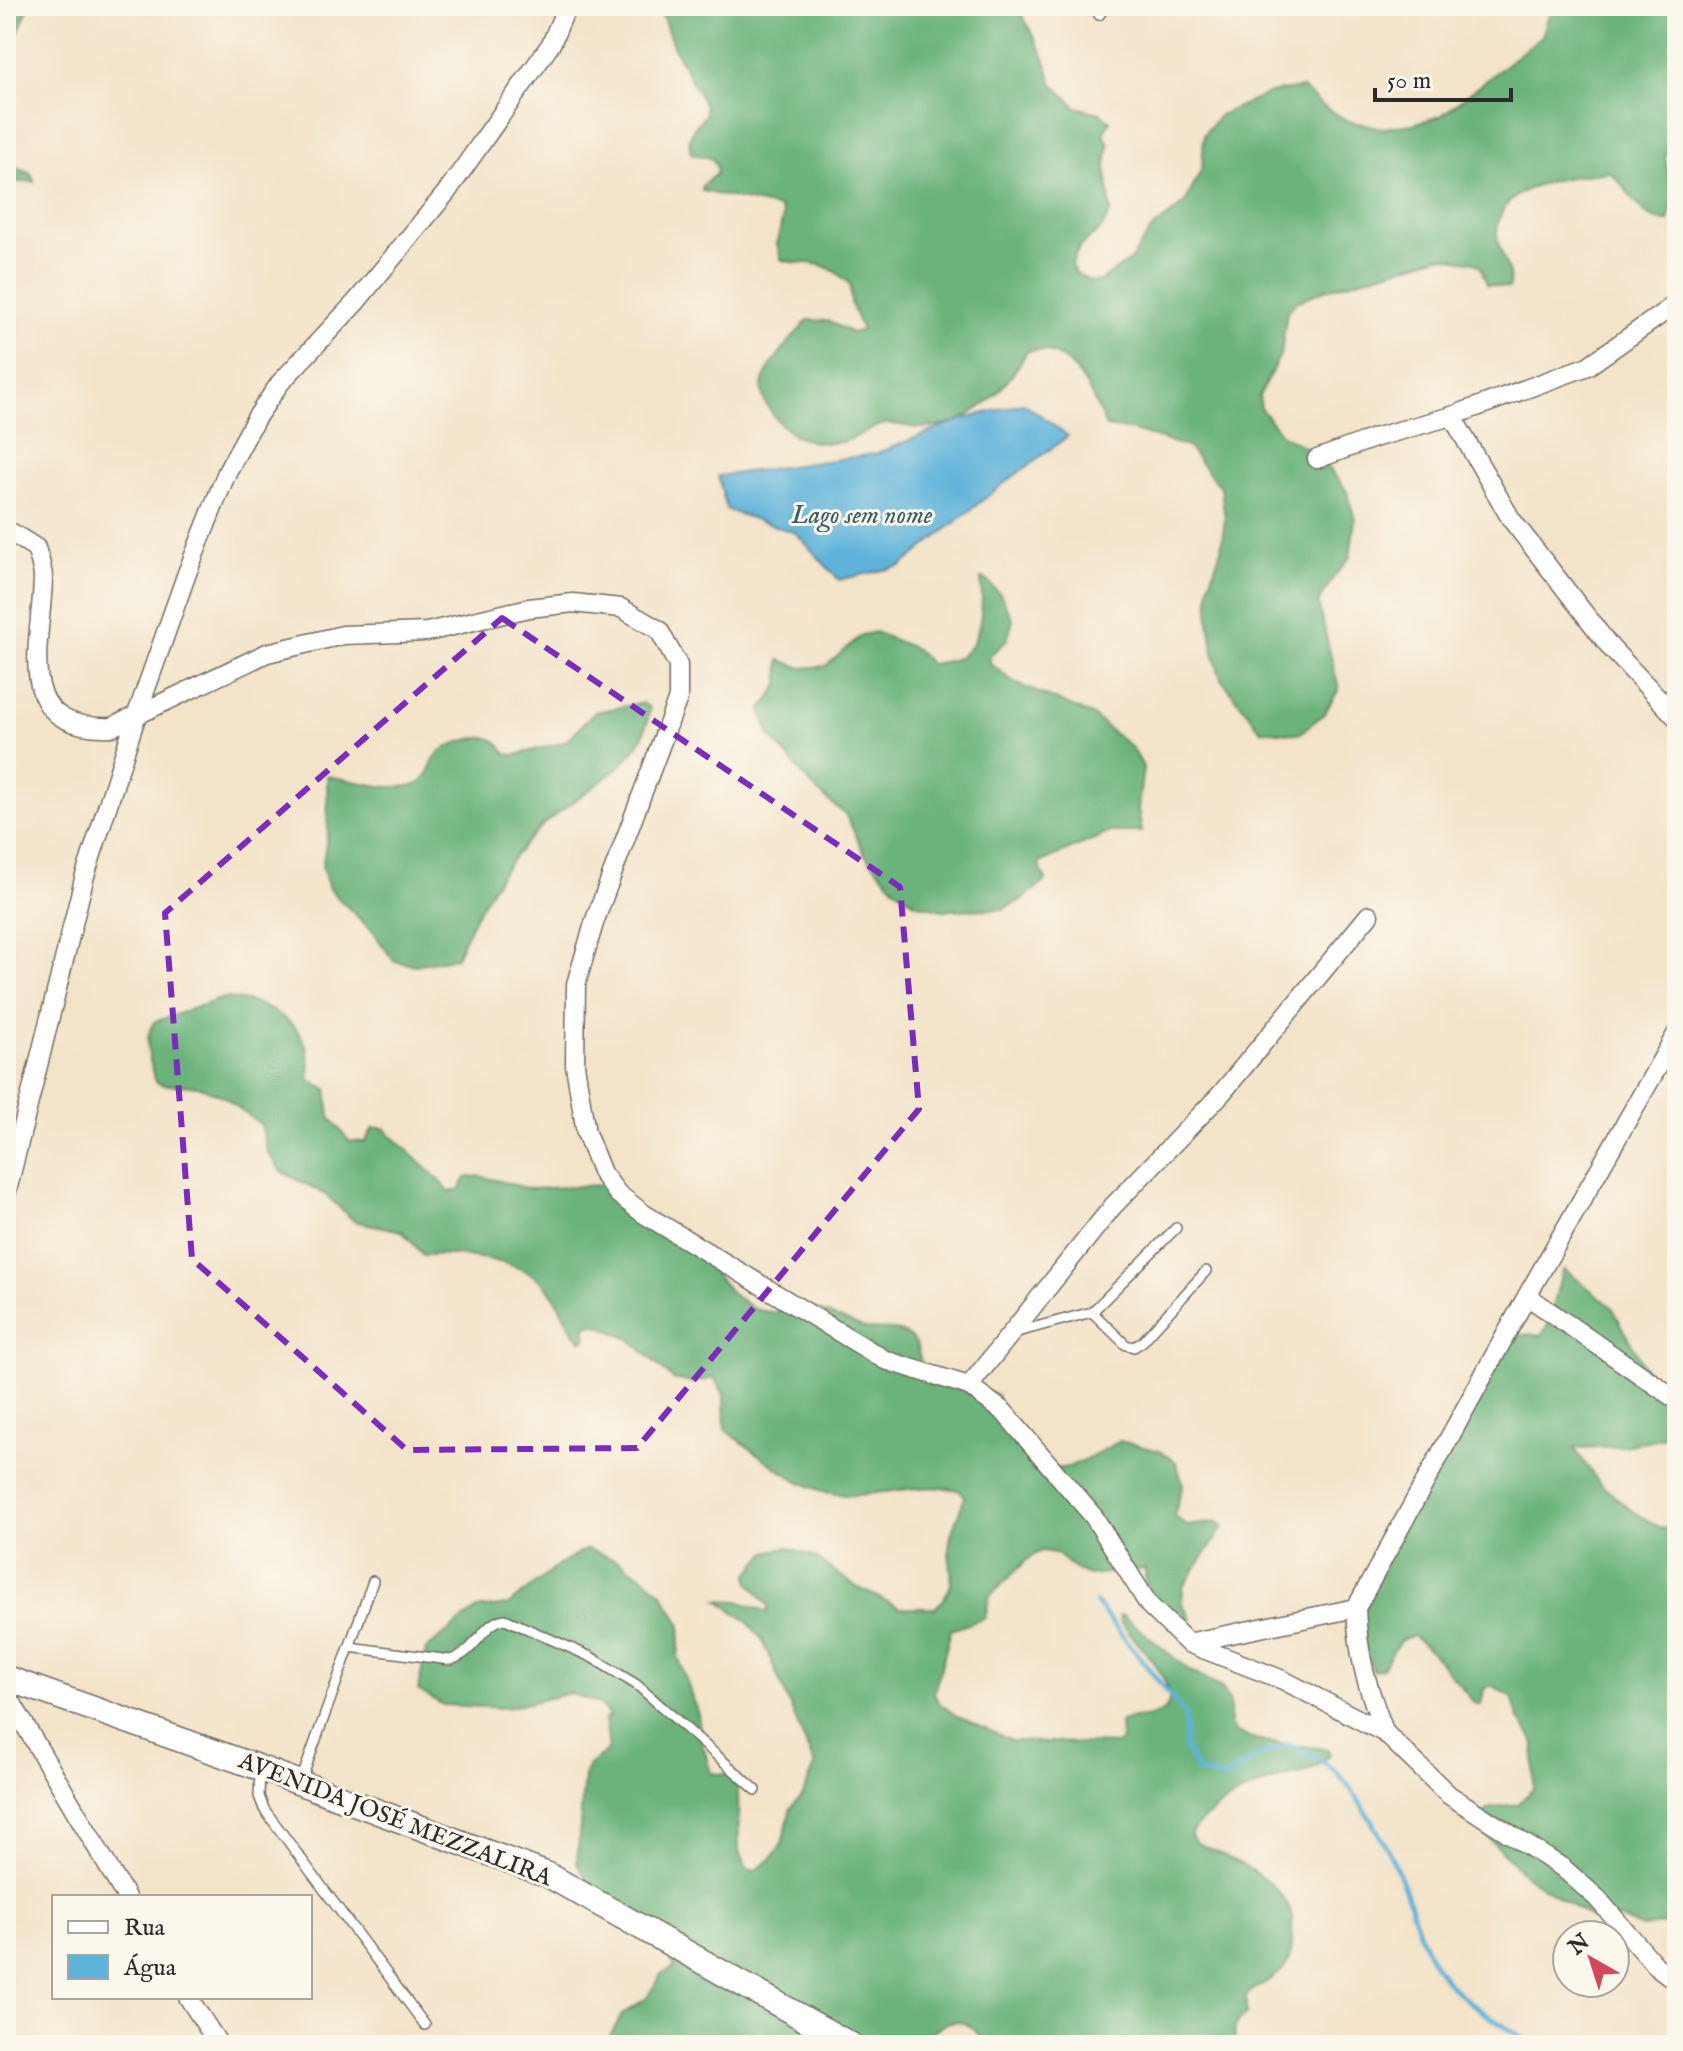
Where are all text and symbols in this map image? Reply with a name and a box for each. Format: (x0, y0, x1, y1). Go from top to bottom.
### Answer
scale bar (1375, 52, 1511, 102)
text: 50 m (1387, 66, 1431, 97)
water label: Lago sem nome (791, 499, 933, 533)
street label: AVENIDA JOSÉ MEZZALIRA (233, 1745, 557, 1894)
legend (52, 1895, 312, 1999)
text: Rua (124, 1913, 166, 1944)
north arrow (1551, 1919, 1631, 1999)
text: N (1563, 1928, 1596, 1963)
text: Água (123, 1953, 177, 1984)

